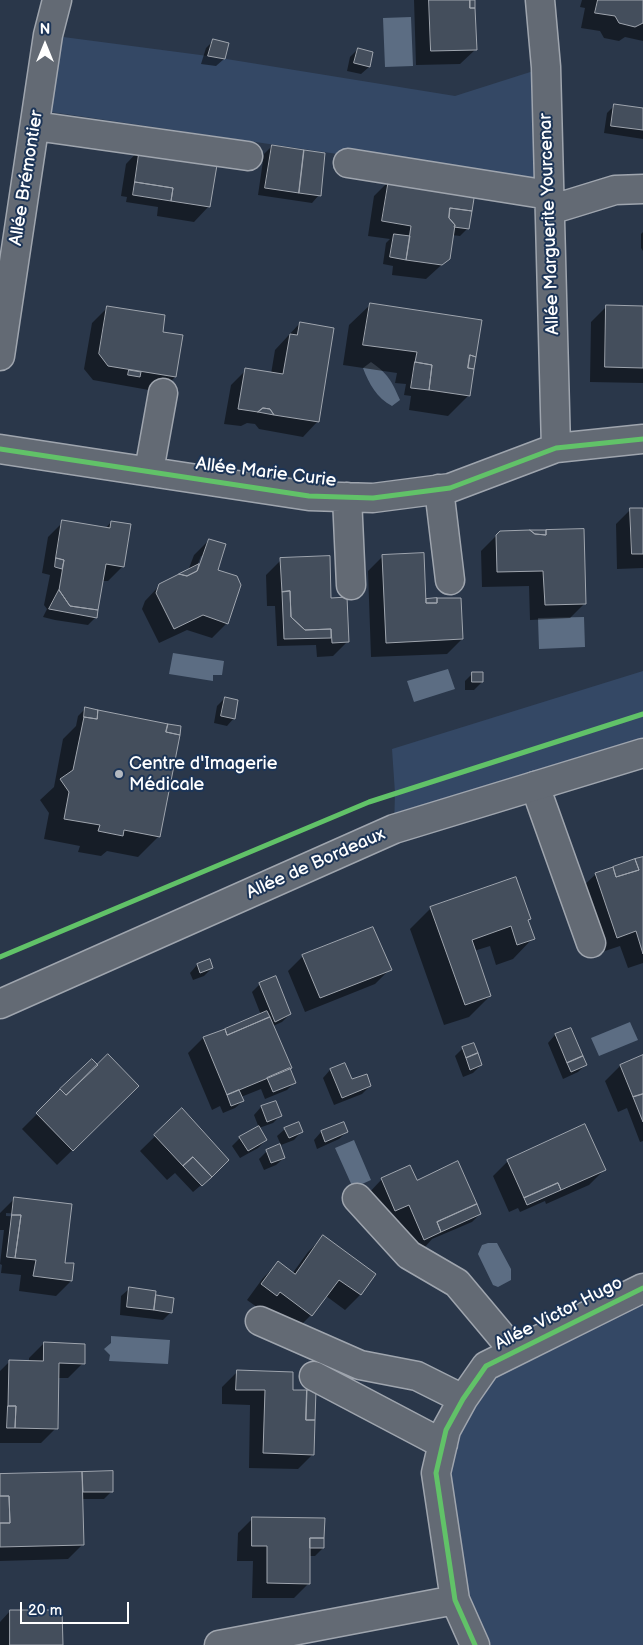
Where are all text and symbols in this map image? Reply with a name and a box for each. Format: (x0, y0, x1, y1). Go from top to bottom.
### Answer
north arrow (20, 20, 70, 70)
text: N (40, 21, 50, 38)
street label: Allée Brémontier (6, 109, 48, 247)
street label: Allée Marguerite Yourcenar (535, 113, 565, 335)
street label: Allée Marie Curie (194, 454, 338, 492)
place label: Centre d'Imagerie Médicale (129, 753, 277, 796)
marker: Centre d'Imagerie Médicale (113, 768, 125, 780)
street label: Allée de Bordeaux (243, 824, 389, 904)
street label: Allée Victor Hugo (491, 1272, 627, 1356)
scale bar (22, 1592, 131, 1624)
text: 20 m (28, 1601, 62, 1620)

